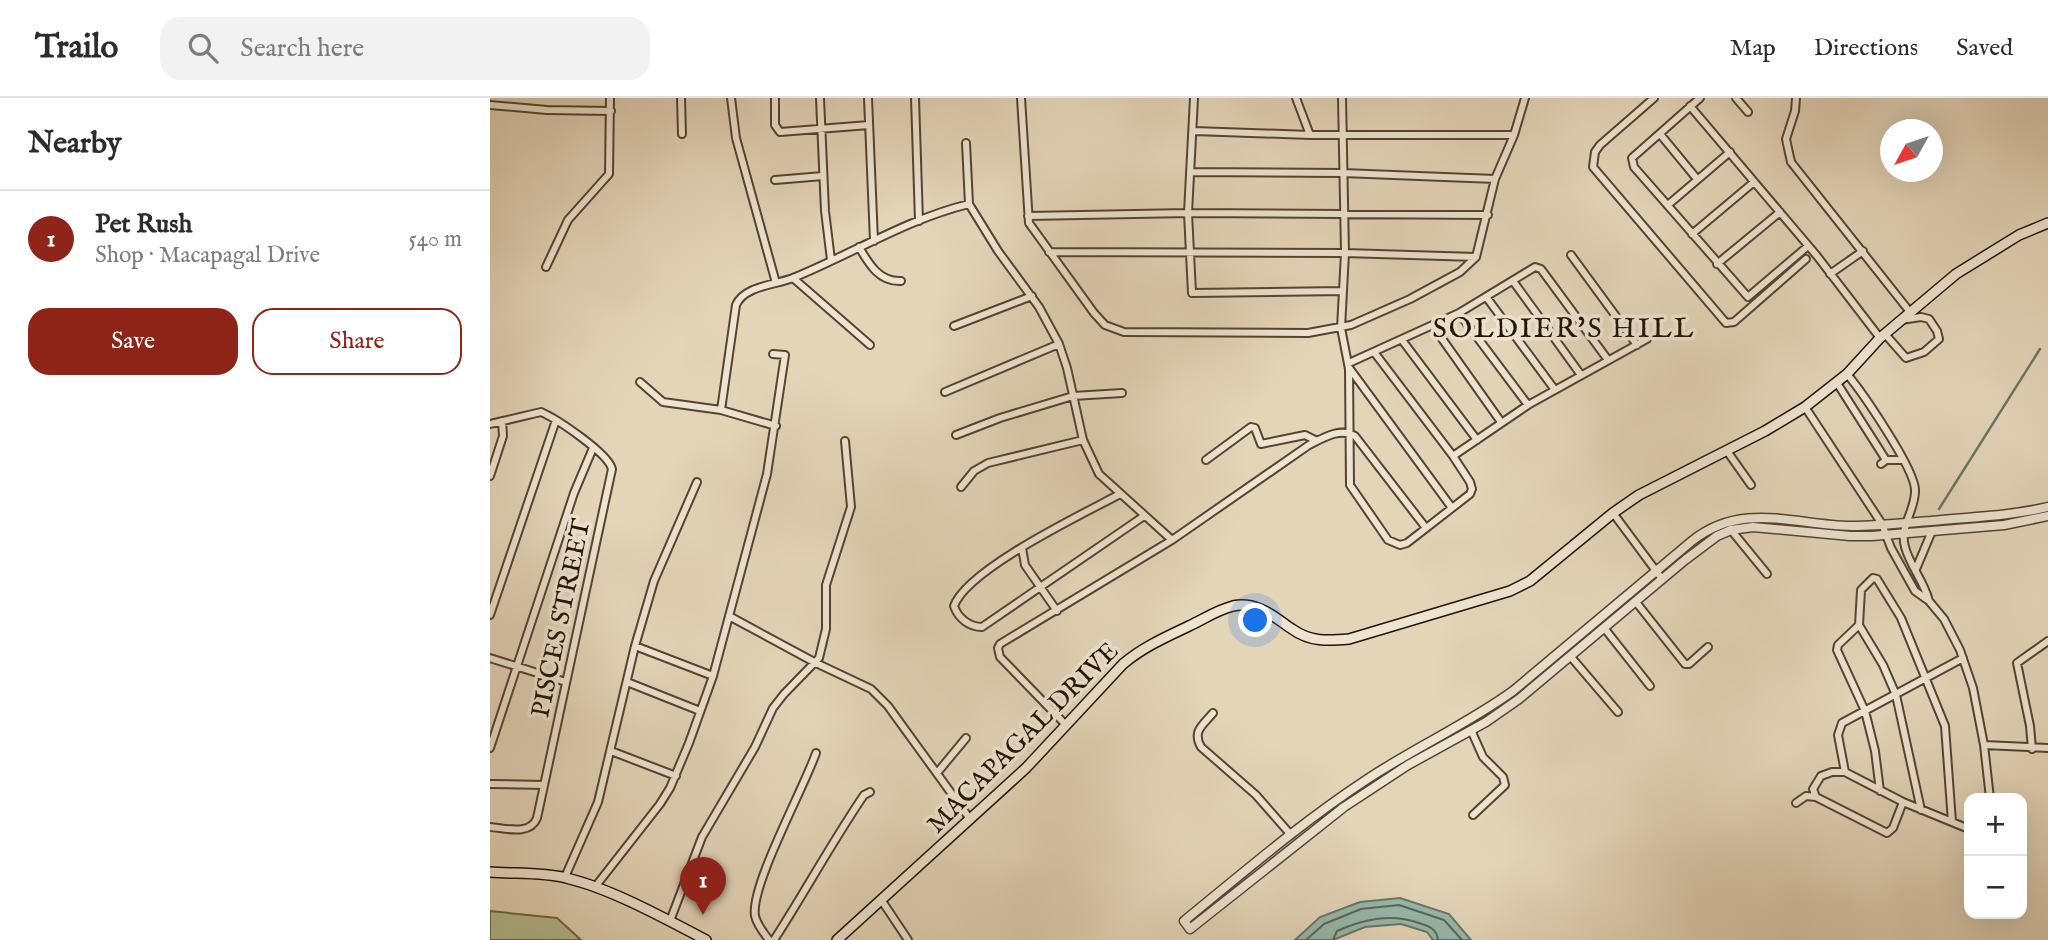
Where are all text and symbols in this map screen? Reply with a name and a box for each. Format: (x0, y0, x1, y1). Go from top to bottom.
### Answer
search box (160, 17, 650, 80)
text: Trailo (35, 27, 118, 69)
icon: search (184, 29, 222, 67)
text: Search here (240, 32, 364, 65)
text: Map (1730, 33, 1776, 64)
text: Directions (1814, 33, 1918, 64)
text: Saved (1956, 33, 2013, 64)
north arrow (1880, 119, 1943, 182)
text: Nearby (28, 125, 121, 163)
text: Pet Rush (95, 208, 192, 241)
text: 1 (47, 225, 55, 254)
text: 540 m (408, 225, 462, 254)
text: Shop · Macapagal Drive (95, 241, 320, 270)
button: Save (28, 308, 238, 375)
button: Share (252, 308, 462, 375)
district label: SOLDIER'S HILL (1432, 312, 1696, 347)
street label: PISCES STREET (524, 516, 599, 721)
your location (1238, 603, 1272, 637)
street label: MACAPAGAL DRIVE (920, 635, 1126, 841)
map controls (1964, 793, 2027, 919)
button: + (1964, 793, 2027, 856)
button: − (1964, 856, 2027, 919)
pin: 1 (680, 857, 726, 915)

